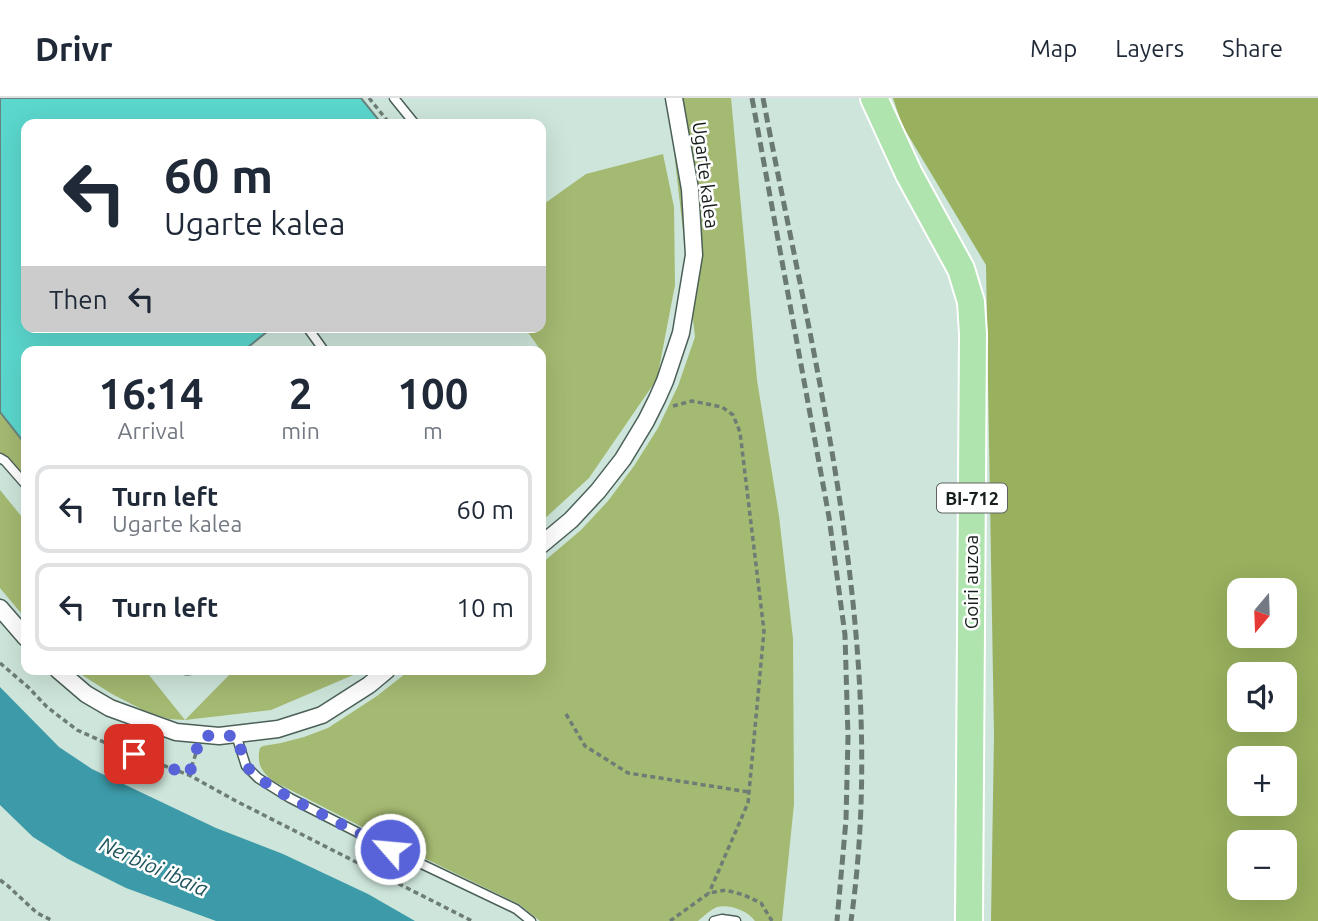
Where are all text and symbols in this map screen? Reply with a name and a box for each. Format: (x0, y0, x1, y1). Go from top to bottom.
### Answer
text: Drivr (35, 30, 113, 67)
text: Map (1030, 35, 1077, 62)
text: Layers (1115, 35, 1184, 62)
text: Share (1222, 35, 1283, 62)
street label: Ugarte kalea (689, 120, 723, 230)
icon: left (49, 147, 140, 238)
text: 60 m (164, 147, 273, 202)
text: Ugarte kalea (164, 205, 345, 241)
icon: left (122, 280, 160, 318)
text: Then (49, 285, 108, 314)
text: 16:14 (99, 370, 204, 417)
text: 2 (289, 370, 312, 417)
text: 100 (397, 370, 468, 417)
text: Arrival (118, 418, 185, 443)
text: min (281, 418, 320, 443)
text: m (423, 418, 443, 443)
text: Turn left (112, 482, 218, 511)
road number: BI-712 (937, 484, 1007, 512)
icon: left (53, 490, 91, 528)
text: 60 m (456, 495, 514, 524)
text: Ugarte kalea (112, 511, 242, 536)
street label: Goiri auzoa (960, 535, 982, 629)
north arrow (1227, 578, 1297, 648)
map controls (1227, 578, 1297, 900)
icon: left (53, 588, 91, 626)
text: Turn left (112, 593, 218, 622)
text: 10 m (456, 593, 514, 622)
button: sound (1227, 662, 1297, 732)
pin (104, 724, 164, 784)
icon: arrive (115, 735, 153, 773)
button: + (1227, 746, 1297, 816)
position arrow (353, 812, 427, 886)
button: − (1227, 830, 1297, 900)
water label: Nerbioi ibaia (96, 831, 212, 901)

